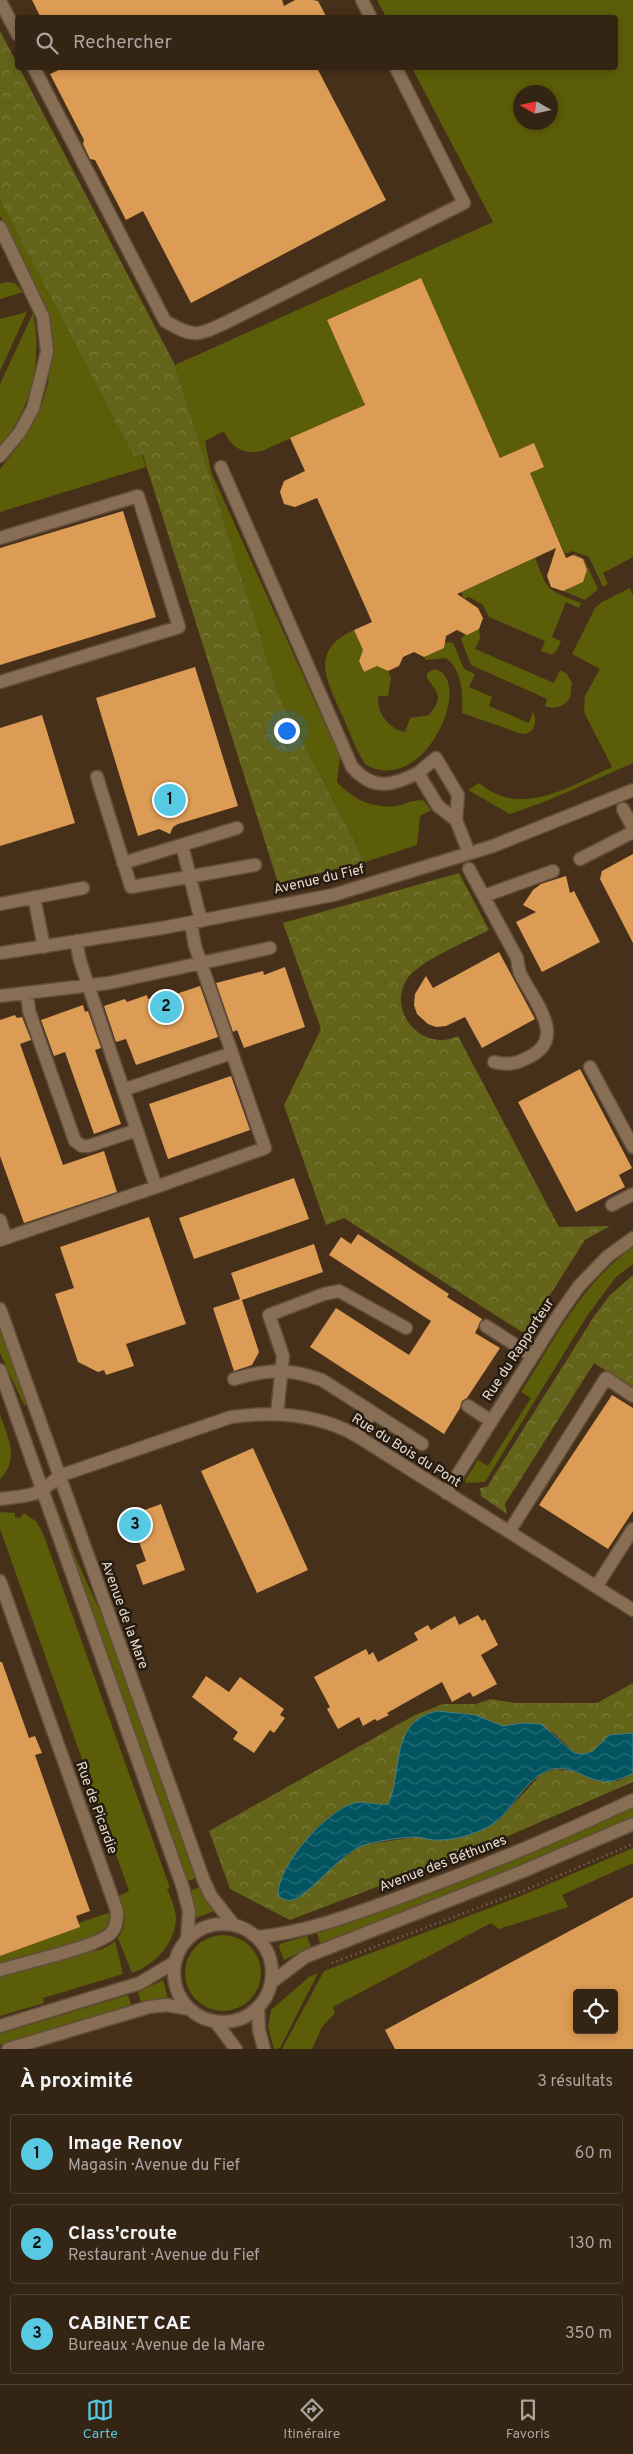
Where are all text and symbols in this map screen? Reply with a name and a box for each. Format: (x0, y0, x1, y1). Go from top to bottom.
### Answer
search box (15, 15, 618, 70)
icon: search (33, 29, 61, 57)
text: Rechercher (73, 31, 172, 55)
north arrow (513, 85, 558, 130)
your location (274, 718, 300, 744)
pin: 1 (154, 781, 186, 819)
street label: Avenue du Fief (272, 861, 366, 899)
pin: 2 (150, 988, 182, 1026)
street label: Rue du Rapporteur (479, 1295, 559, 1405)
street label: Rue du Bois du Pont (348, 1410, 464, 1492)
pin: 3 (119, 1506, 151, 1544)
street label: Avenue de la Mare (96, 1558, 152, 1672)
street label: Rue de Picardie (71, 1759, 121, 1857)
street label: Avenue des Béthunes (377, 1832, 509, 1896)
map controls (573, 1989, 618, 2034)
button: locate (573, 1989, 618, 2034)
text: À proximité (20, 2068, 133, 2095)
text: 3 résultats (537, 2072, 613, 2092)
text: Image Renov (68, 2132, 183, 2156)
text: 1 (34, 2144, 40, 2164)
text: 60 m (575, 2144, 612, 2164)
text: Magasin · Avenue du Fief (68, 2156, 240, 2176)
text: Class'croute (68, 2222, 177, 2246)
text: 2 (32, 2234, 42, 2254)
text: 130 m (569, 2234, 612, 2254)
text: Restaurant · Avenue du Fief (68, 2246, 259, 2266)
text: CABINET CAE (68, 2312, 191, 2336)
text: 3 (32, 2324, 42, 2344)
text: 350 m (565, 2324, 612, 2344)
text: Bureaux · Avenue de la Mare (68, 2336, 265, 2356)
tab: Carte (83, 2396, 118, 2443)
tab: Itinéraire (283, 2396, 340, 2443)
tab: Favoris (506, 2396, 550, 2443)

